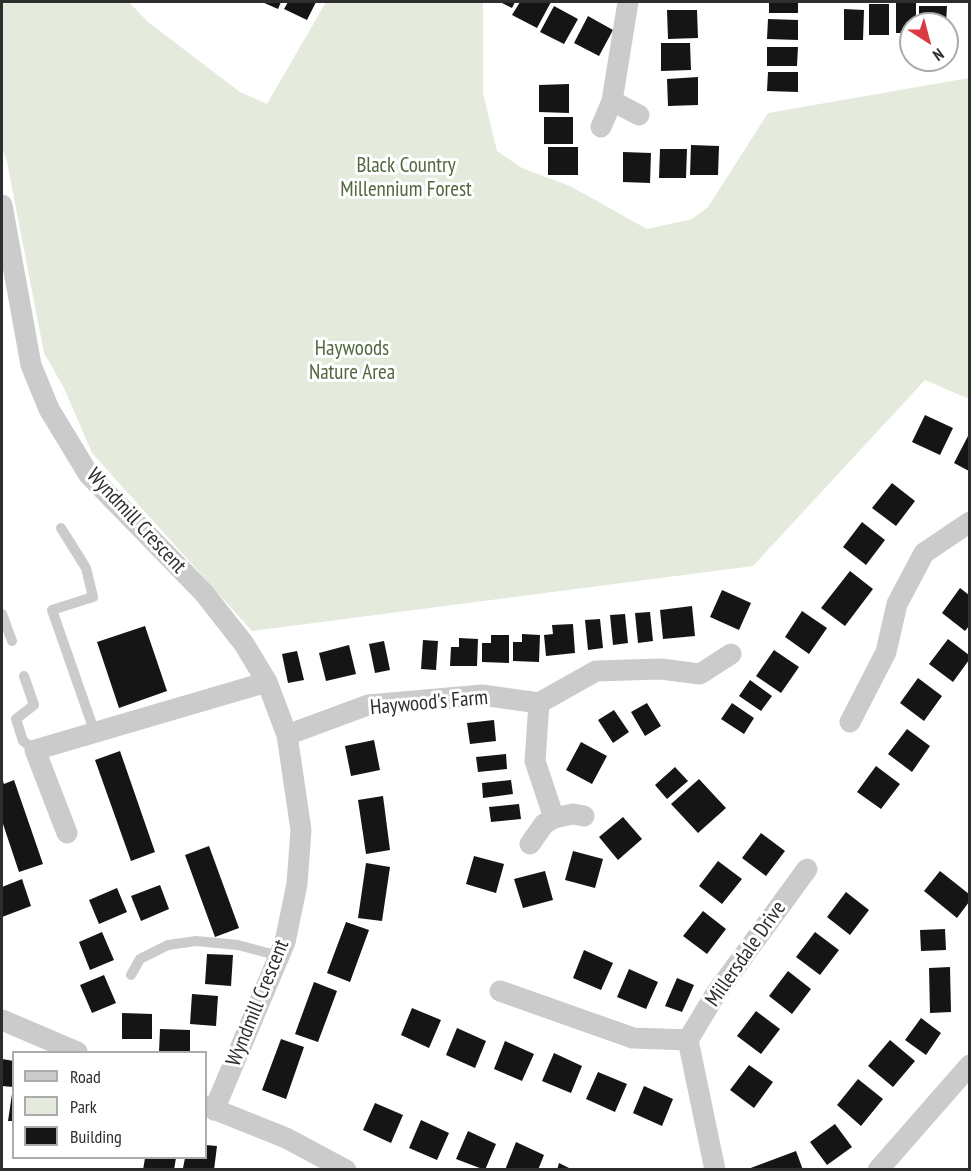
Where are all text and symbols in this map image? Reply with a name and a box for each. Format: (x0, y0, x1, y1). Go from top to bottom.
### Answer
north arrow (899, 12, 959, 72)
text: N (929, 44, 948, 66)
park label: Black Country Millennium Forest (340, 153, 472, 203)
park label: Haywoods Nature Area (309, 336, 395, 386)
street label: Wyndmill Crescent (81, 463, 191, 579)
street label: Haywood's Farm (369, 685, 489, 721)
street label: Millersdale Drive (700, 896, 792, 1012)
street label: Wyndmill Crescent (221, 936, 295, 1070)
legend (12, 1051, 207, 1159)
text: Road (70, 1065, 101, 1088)
text: Park (70, 1095, 97, 1118)
text: Building (70, 1125, 122, 1148)

